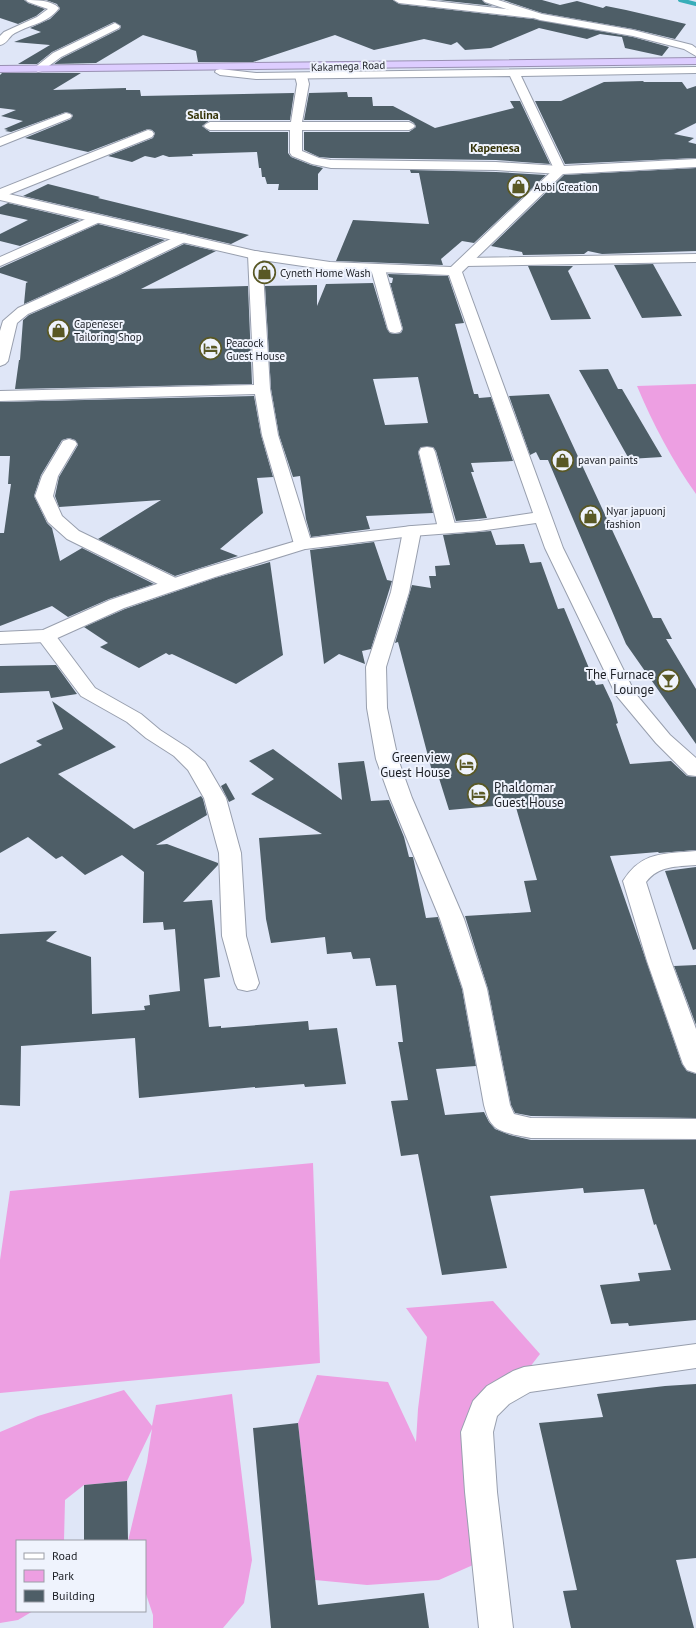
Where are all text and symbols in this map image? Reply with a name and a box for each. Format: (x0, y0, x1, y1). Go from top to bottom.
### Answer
street label: Kakamega Road (310, 58, 386, 74)
district label: Salina (187, 107, 219, 122)
district label: Kapenesa (470, 140, 520, 155)
shop icon: Abbi Creation (506, 174, 532, 200)
place label: Abbi Creation (534, 180, 598, 194)
shop icon: Cyneth Home Wash (252, 260, 278, 286)
place label: Cyneth Home Wash (280, 266, 371, 280)
shop icon: Capeneser Tailoring Shop (46, 317, 72, 343)
place label: Capeneser Tailoring Shop (74, 317, 142, 344)
hotel icon: Peacock Guest House (198, 336, 224, 362)
place label: Peacock Guest House (226, 336, 285, 363)
shop icon: pavan paints (549, 447, 575, 473)
place label: pavan paints (578, 453, 638, 467)
shop icon: Nyar japuonj fashion (578, 504, 604, 530)
place label: Nyar japuonj fashion (606, 504, 666, 531)
place label: The Furnace Lounge (586, 666, 654, 698)
bar icon: The Furnace Lounge (656, 668, 682, 694)
place label: Greenview Guest House (380, 749, 450, 781)
hotel icon: Greenview Guest House (453, 751, 479, 777)
place label: Phaldomar Guest House (494, 779, 564, 811)
hotel icon: Phaldomar Guest House (465, 781, 491, 807)
legend (16, 1540, 146, 1612)
text: Road (52, 1548, 77, 1563)
text: Park (52, 1568, 74, 1583)
text: Building (52, 1588, 95, 1603)

